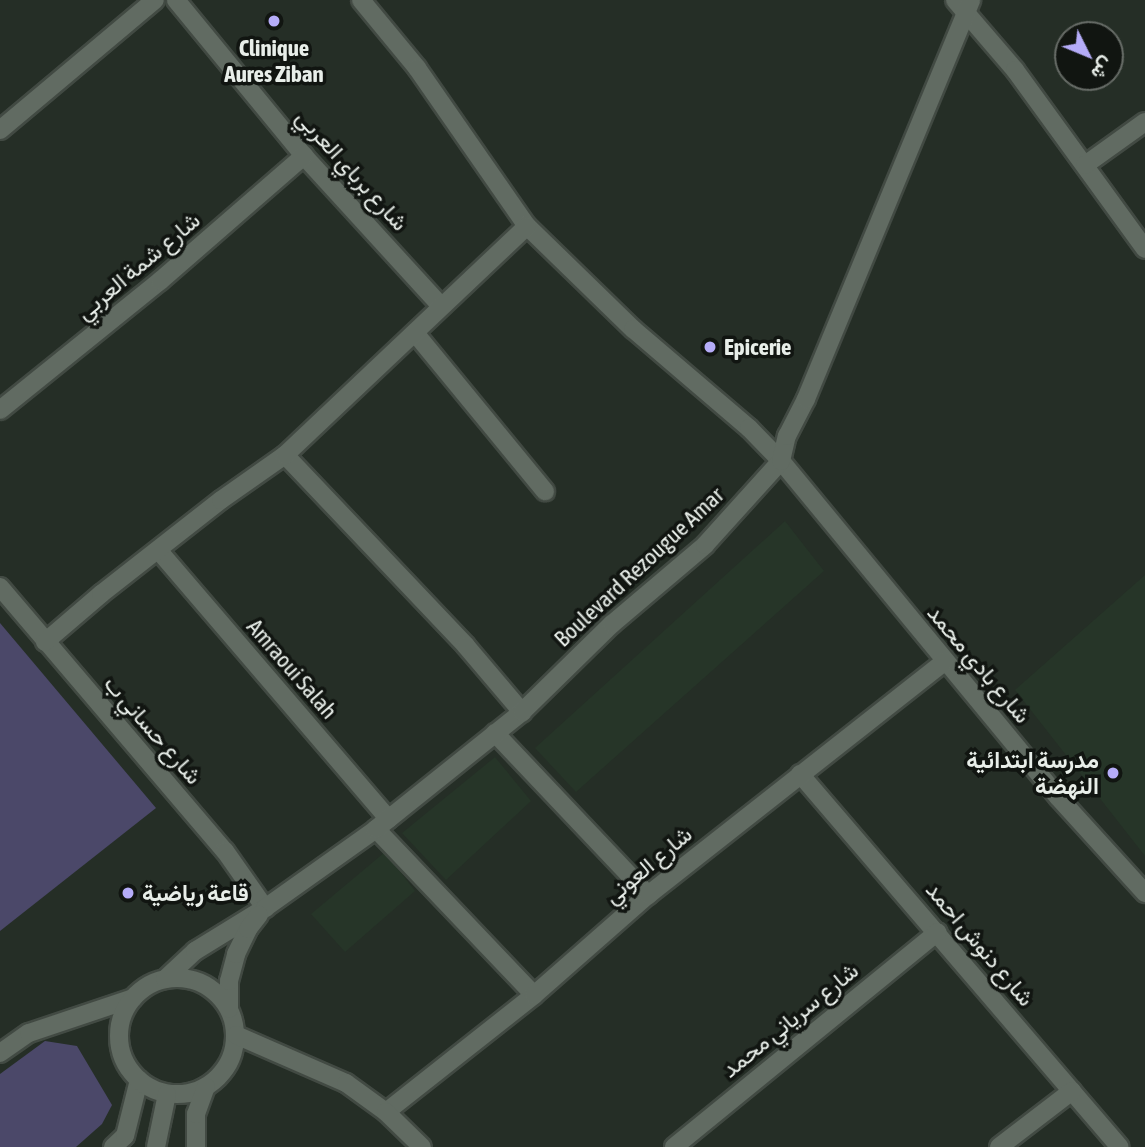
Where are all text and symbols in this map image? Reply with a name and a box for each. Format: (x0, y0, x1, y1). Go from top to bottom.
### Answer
marker: Clinique Aures Ziban (264, 11, 284, 31)
north arrow (1054, 21, 1124, 91)
place label: Clinique Aures Ziban (224, 34, 324, 88)
text: ش (1087, 53, 1119, 85)
street label: شارع برباي العربي (290, 104, 414, 236)
street label: شارع شمة العربي (70, 206, 206, 326)
place label: Epicerie (724, 333, 791, 361)
marker: Epicerie (702, 339, 718, 355)
street label: Boulevard Rezougue Amar (549, 481, 729, 653)
street label: شارع بادي محمد (922, 599, 1036, 729)
street label: Amraoui Salah (241, 613, 343, 725)
street label: شارع حساني ب (98, 670, 208, 790)
place label: مدرسة ابتدائية النهضة (966, 746, 1099, 800)
marker: مدرسة ابتدائية النهضة (1105, 765, 1121, 781)
street label: شارع العوني (598, 820, 698, 910)
street label: شارع دنوش احمد (920, 876, 1040, 1012)
place label: قاعة رياضية (142, 879, 249, 907)
marker: قاعة رياضية (120, 885, 136, 901)
street label: شارع سرياني محمد (716, 957, 864, 1083)

